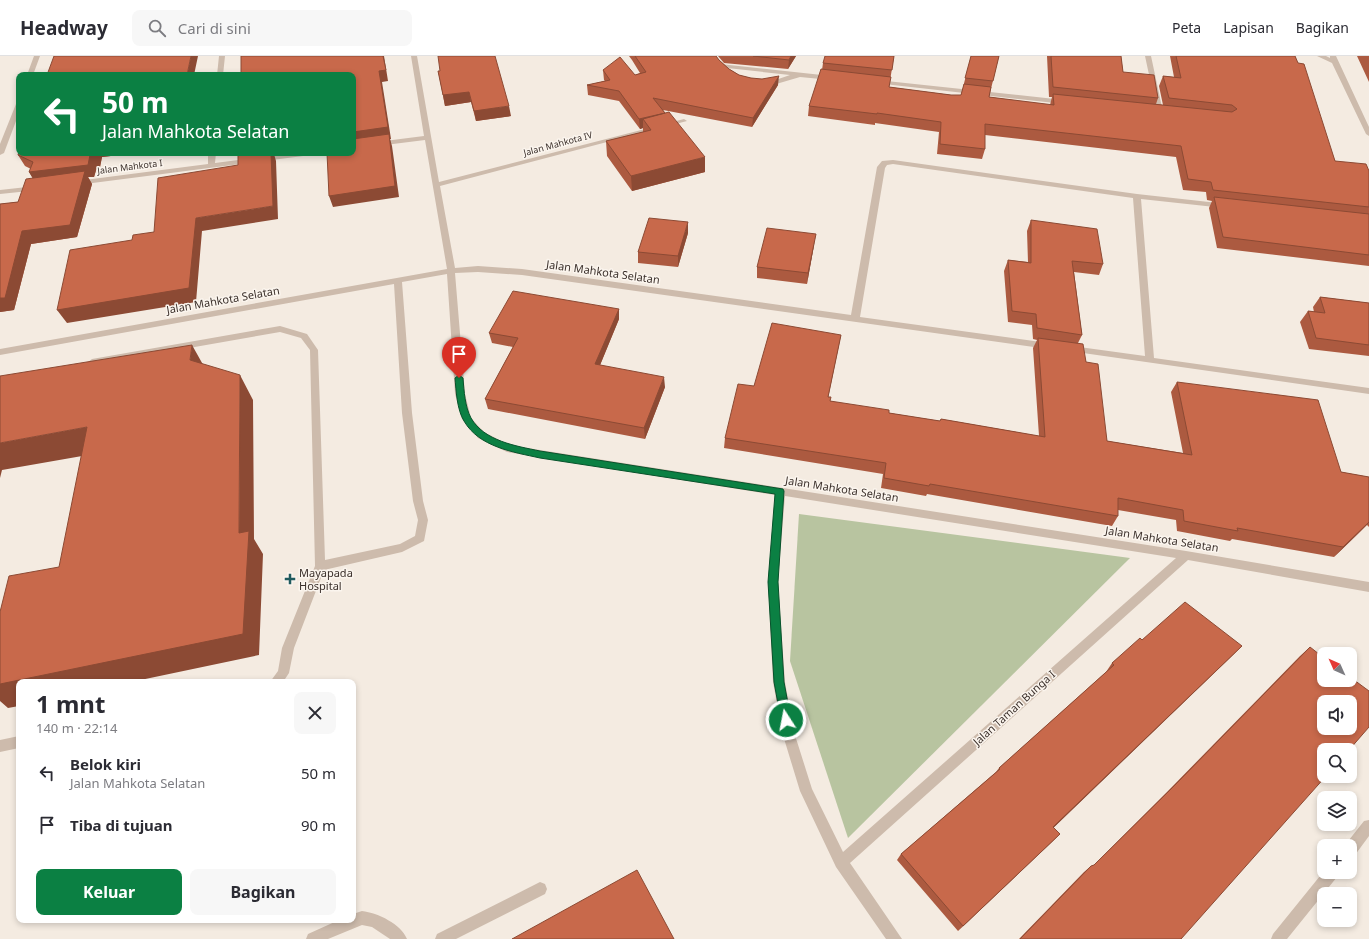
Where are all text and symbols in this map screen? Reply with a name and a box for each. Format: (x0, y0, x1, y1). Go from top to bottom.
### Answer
search box (132, 10, 412, 46)
text: Headway (20, 15, 108, 41)
icon: search (146, 17, 168, 39)
text: Cari di sini (178, 18, 251, 38)
text: Peta (1172, 18, 1201, 37)
text: Lapisan (1223, 18, 1274, 37)
text: Bagikan (1296, 18, 1349, 37)
text: 50 m (102, 83, 169, 121)
icon: left (36, 88, 88, 140)
text: Jalan Mahkota Selatan (102, 119, 289, 143)
street label: Jalan Mahkota IV (521, 128, 594, 159)
street label: Jalan Mahkota I (96, 156, 163, 177)
street label: Jalan Mahkota Selatan (544, 256, 661, 287)
street label: Jalan Mahkota Selatan (164, 282, 281, 317)
pin (442, 337, 476, 378)
icon: arrive (448, 343, 470, 365)
street label: Jalan Mahkota Selatan (783, 472, 900, 505)
street label: Jalan Mahkota Selatan (1103, 522, 1220, 555)
place label: Mayapada Hospital (299, 565, 353, 593)
marker: Mayapada Hospital (284, 573, 296, 585)
north arrow (1317, 647, 1357, 687)
map controls (1317, 647, 1357, 927)
street label: Jalan Taman Bunga I (969, 667, 1058, 749)
text: 1 mnt (36, 687, 105, 720)
button: close (294, 692, 336, 734)
button: sound (1317, 695, 1357, 735)
position arrow (765, 699, 807, 741)
text: 140 m · 22:14 (36, 719, 117, 737)
button: search (1317, 743, 1357, 783)
text: Belok kiri (70, 754, 141, 774)
icon: left (36, 762, 58, 784)
text: 50 m (301, 763, 336, 783)
text: Jalan Mahkota Selatan (70, 774, 205, 792)
button: layers (1317, 791, 1357, 831)
icon: arrive (36, 814, 58, 836)
text: Tiba di tujuan (70, 815, 173, 835)
text: 90 m (301, 815, 336, 835)
button: + (1317, 839, 1357, 879)
button: Keluar (36, 869, 182, 915)
button: Bagikan (190, 869, 336, 915)
button: − (1317, 887, 1357, 927)

